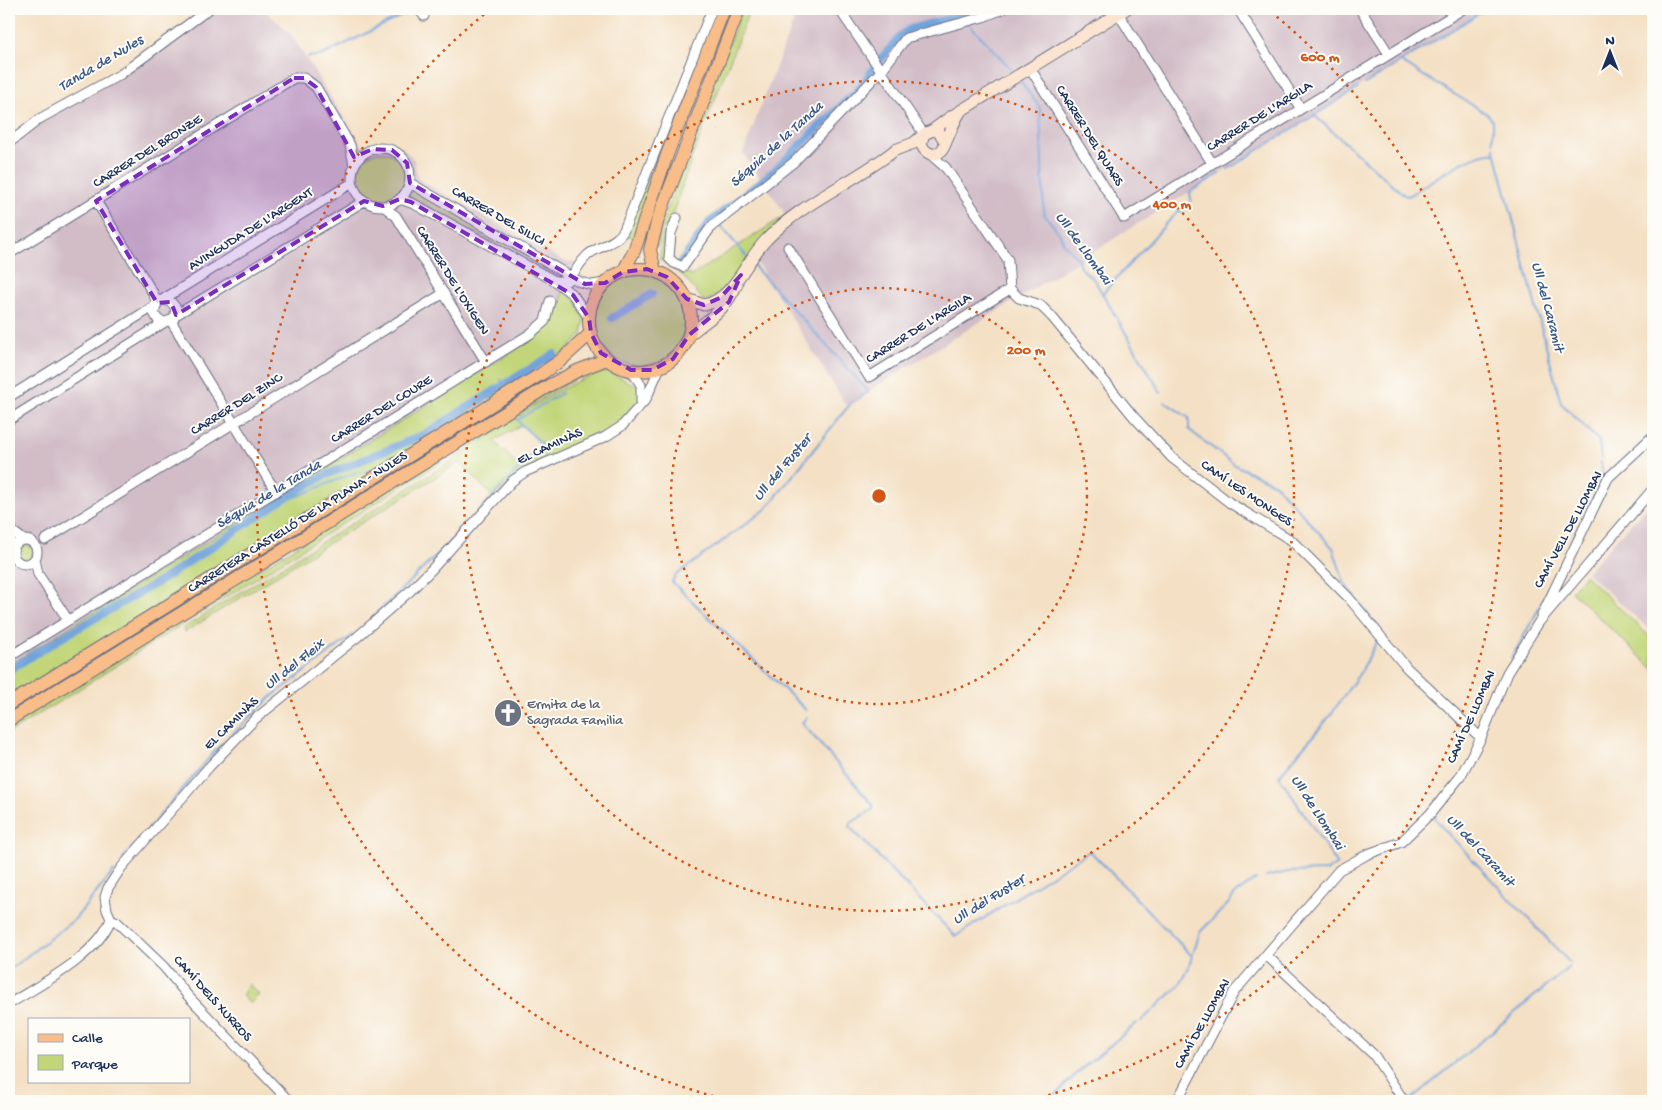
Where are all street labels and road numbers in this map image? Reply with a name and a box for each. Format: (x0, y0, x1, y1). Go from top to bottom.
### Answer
street label: CARRER DE L'ARGILA (1204, 77, 1316, 156)
street label: CARRER DEL QUARS (1051, 82, 1127, 190)
street label: CARRER DEL BRONZE (90, 111, 207, 193)
street label: CARRER DEL SILICI (448, 183, 548, 251)
street label: AVINGUDA DE L'ARGENT (186, 184, 317, 275)
street label: CARRER DE L'OXIGEN (412, 223, 492, 339)
street label: CARRER DE L'ARGILA (863, 289, 975, 368)
street label: CARRER DEL ZINC (188, 369, 287, 440)
street label: CARRER DEL COURE (328, 371, 437, 448)
street label: EL CAMINÀS (515, 424, 586, 469)
street label: CARRETERA CASTELLÓ DE LA PLANA - NULES (185, 448, 411, 598)
street label: CAMÍ LES MONGES (1197, 457, 1296, 531)
street label: CAMÍ VELL DE LLOMBAI (1531, 468, 1607, 592)
street label: CAMÍ DE LLOMBAI (1444, 668, 1500, 766)
street label: EL CAMINÀS (201, 693, 263, 754)
street label: CAMÍ DELS XURROS (169, 952, 255, 1046)
street label: CAMÍ DE LLOMBAI (1171, 976, 1235, 1072)

